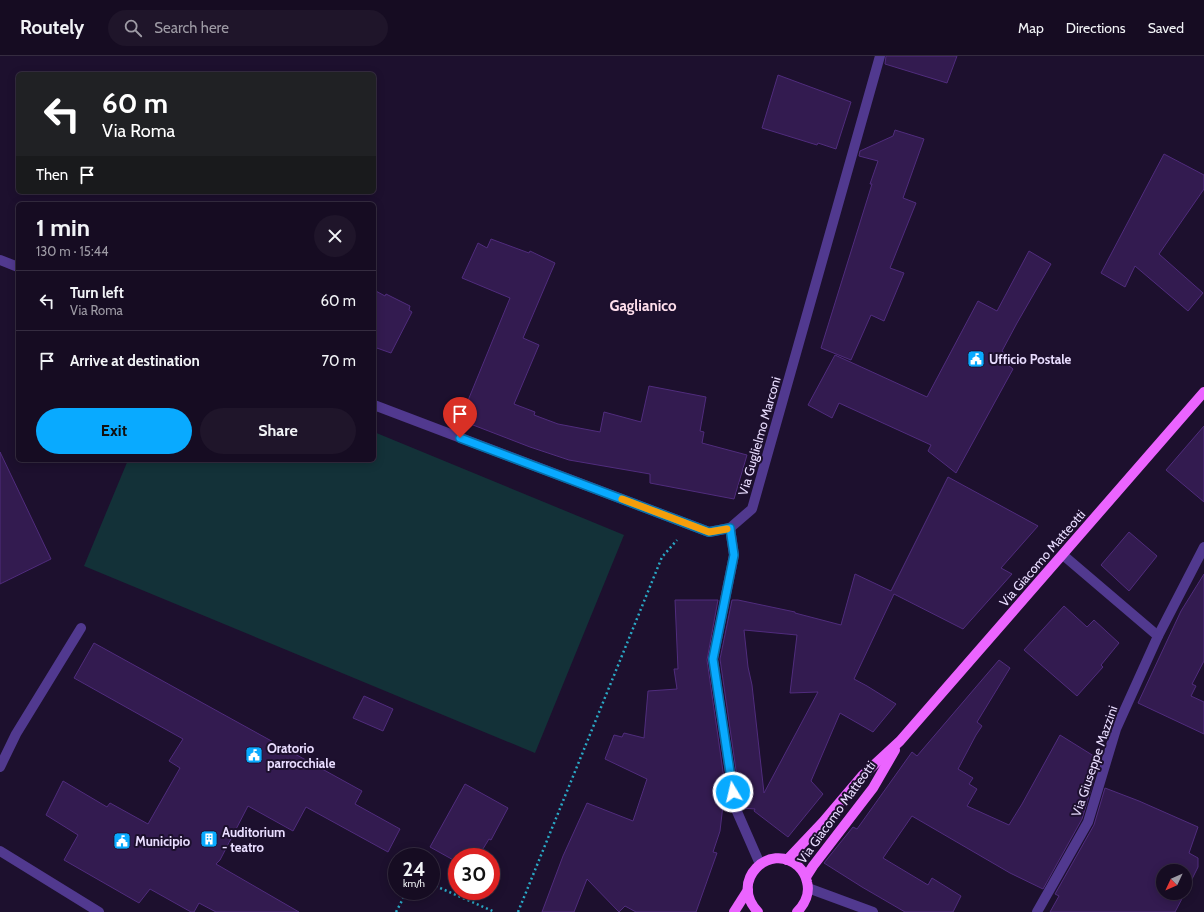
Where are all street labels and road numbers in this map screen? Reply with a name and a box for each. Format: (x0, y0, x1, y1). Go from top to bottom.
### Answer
street label: Via Guglielmo Marconi (734, 375, 784, 497)
street label: Via Giacomo Matteotti (996, 506, 1088, 610)
street label: Via Giuseppe Mazzini (1067, 703, 1121, 819)
street label: Via Giacomo Matteotti (793, 758, 879, 866)

